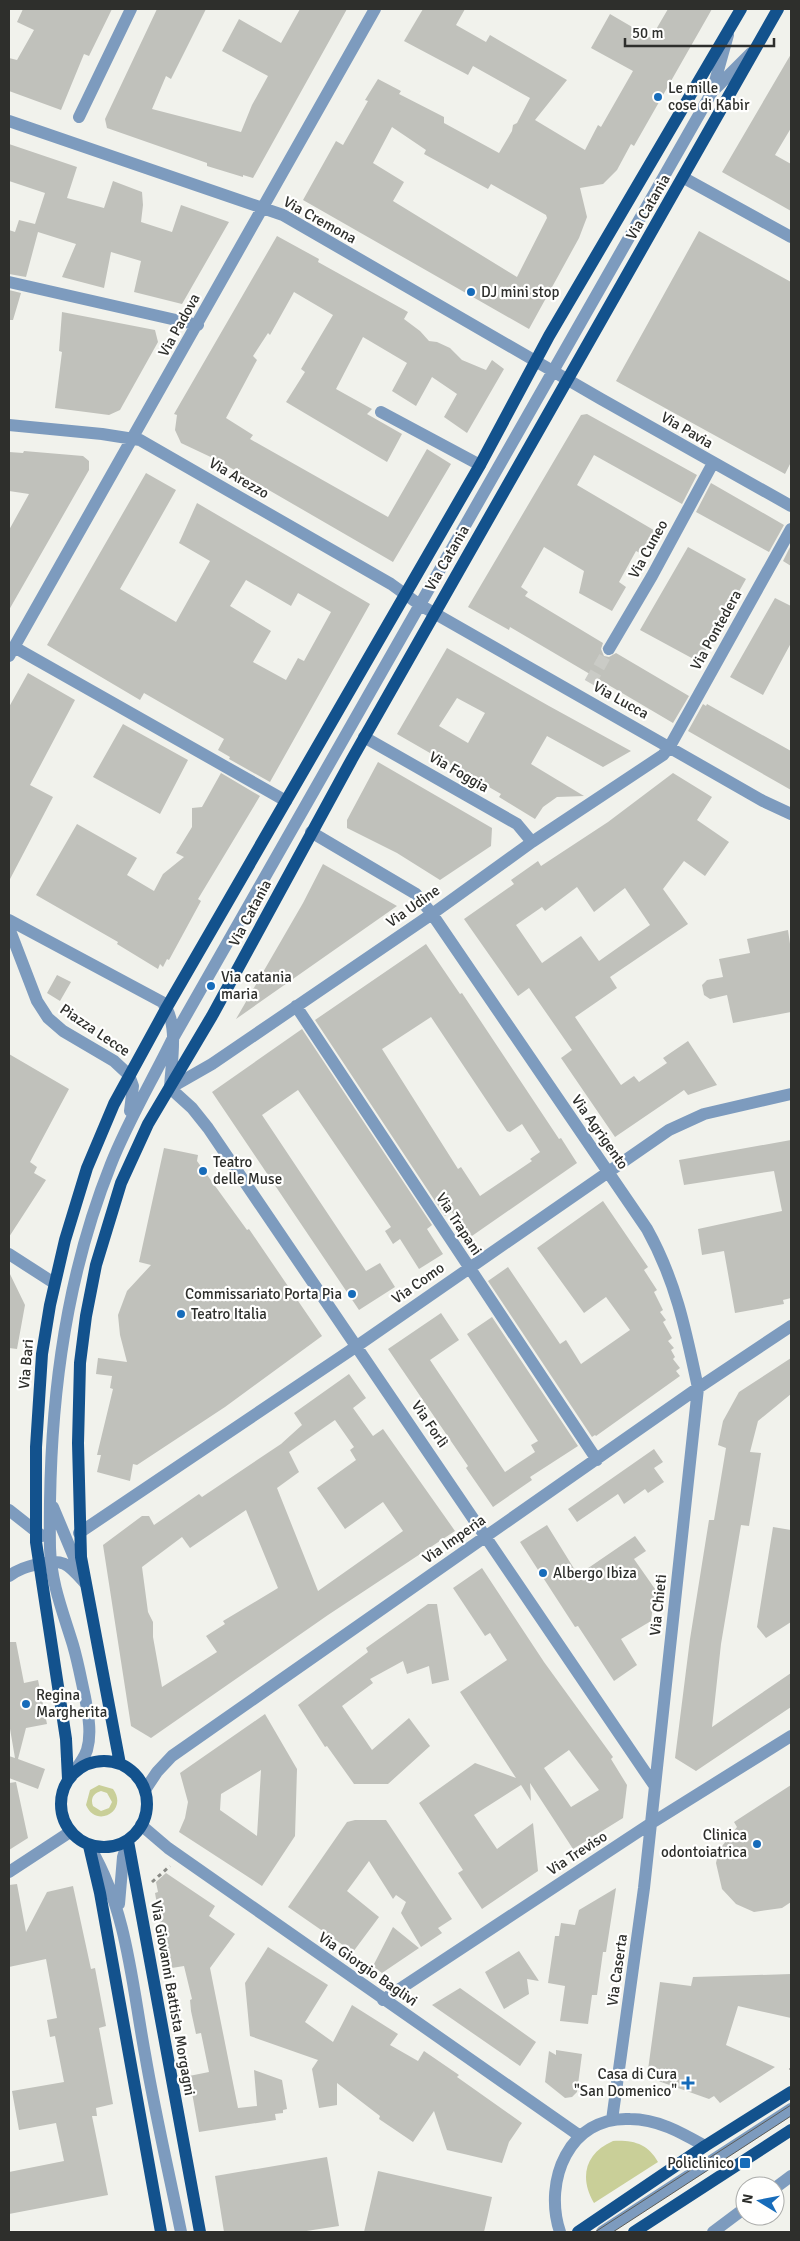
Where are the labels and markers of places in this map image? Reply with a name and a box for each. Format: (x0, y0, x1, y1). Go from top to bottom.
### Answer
place label: Le mille cose di Kabir (668, 79, 750, 114)
marker: Le mille cose di Kabir (652, 91, 664, 103)
place label: DJ mini stop (481, 283, 559, 301)
marker: DJ mini stop (465, 286, 477, 298)
place label: Via catania maria (221, 968, 292, 1003)
marker: Via catania maria (205, 980, 217, 992)
place label: Teatro delle Muse (213, 1153, 282, 1188)
marker: Teatro delle Muse (197, 1165, 209, 1177)
place label: Commissariato Porta Pia (185, 1285, 342, 1303)
marker: Commissariato Porta Pia (346, 1288, 358, 1300)
place label: Teatro Italia (191, 1305, 267, 1323)
marker: Teatro Italia (175, 1308, 187, 1320)
place label: Albergo Ibiza (553, 1564, 637, 1582)
marker: Albergo Ibiza (537, 1567, 549, 1579)
place label: Regina Margherita (36, 1686, 107, 1721)
marker: Regina Margherita (20, 1698, 32, 1710)
place label: Clinica odontoiatrica (661, 1826, 747, 1861)
marker: Clinica odontoiatrica (751, 1838, 763, 1850)
place label: Casa di Cura "San Domenico" (574, 2065, 677, 2100)
marker: Casa di Cura "San Domenico" (681, 2076, 695, 2090)
place label: Policlinico (667, 2154, 734, 2172)
marker: Policlinico (738, 2156, 752, 2170)

